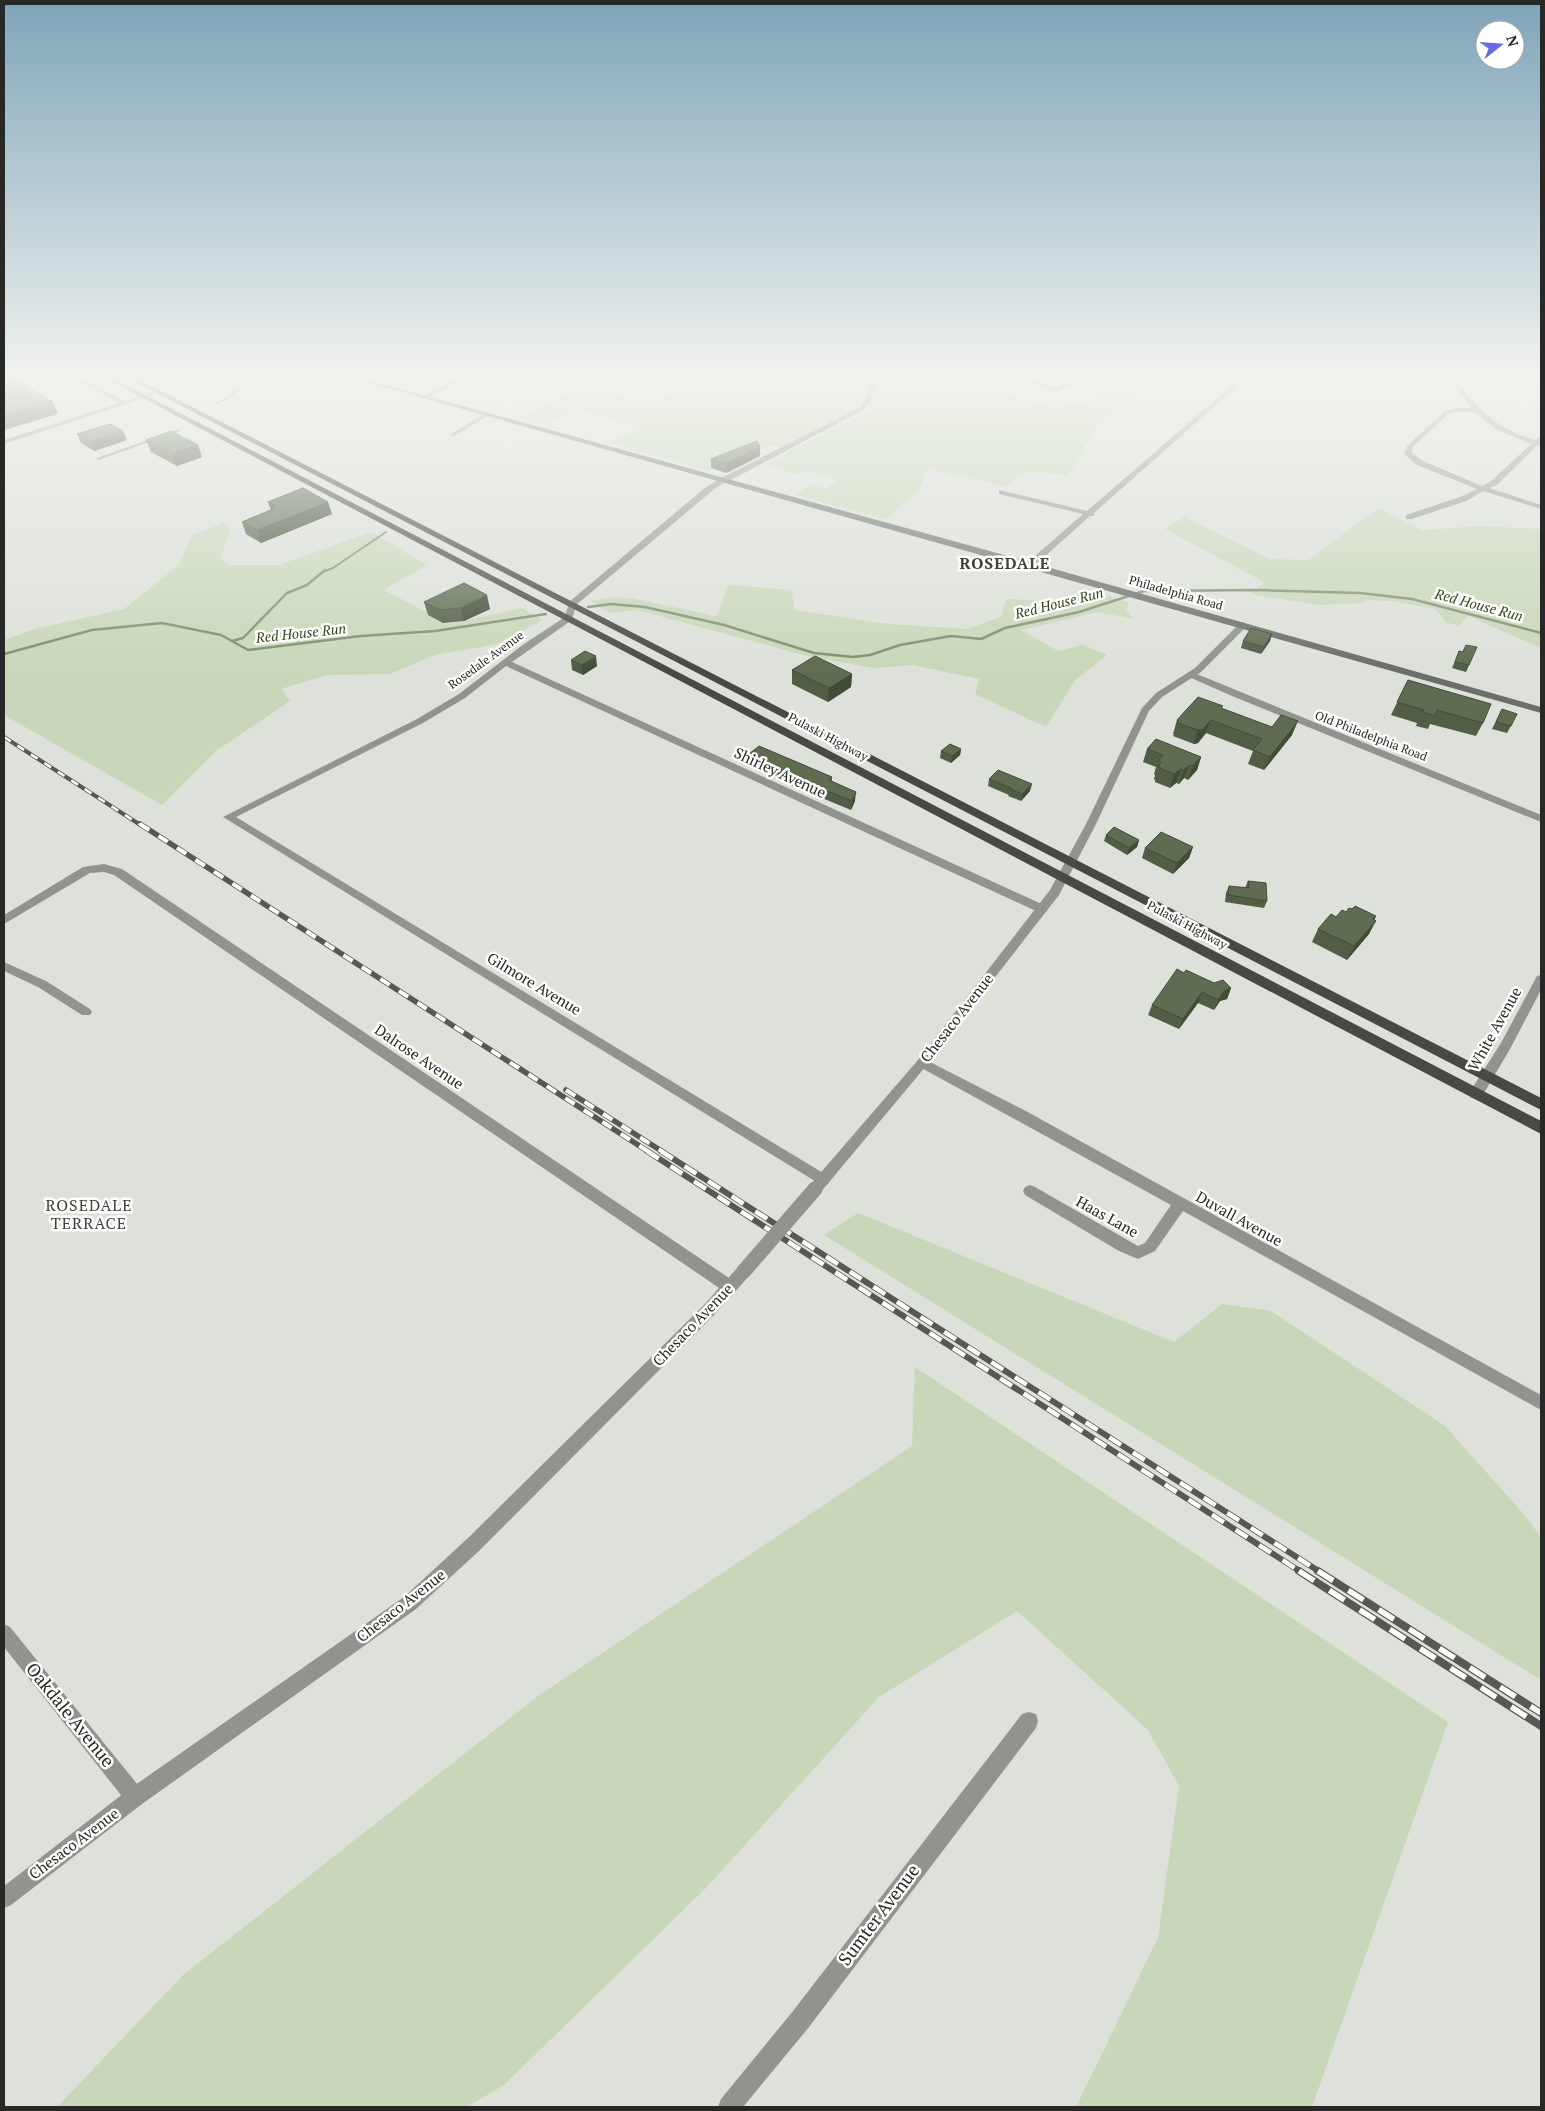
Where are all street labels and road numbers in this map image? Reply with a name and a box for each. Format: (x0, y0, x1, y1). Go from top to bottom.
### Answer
street label: Philadelphia Road (1127, 572, 1225, 613)
street label: Rosedale Avenue (445, 627, 526, 692)
street label: Old Philadelphia Road (1313, 707, 1430, 764)
street label: Pulaski Highway (786, 709, 872, 764)
street label: Shirley Avenue (731, 742, 829, 802)
street label: Pulaski Highway (1145, 897, 1231, 952)
street label: Gilmore Avenue (484, 947, 585, 1019)
street label: Chesaco Avenue (915, 969, 997, 1066)
street label: White Avenue (1463, 983, 1525, 1074)
street label: Dalrose Avenue (371, 1019, 468, 1093)
street label: Duvall Avenue (1193, 1186, 1286, 1250)
street label: Haas Lane (1073, 1191, 1142, 1241)
street label: Chesaco Avenue (648, 1279, 737, 1370)
street label: Chesaco Avenue (352, 1564, 449, 1646)
street label: Oakdale Avenue (21, 1657, 120, 1772)
street label: Chesaco Avenue (24, 1803, 122, 1884)
street label: Sumter Avenue (832, 1859, 924, 1970)

